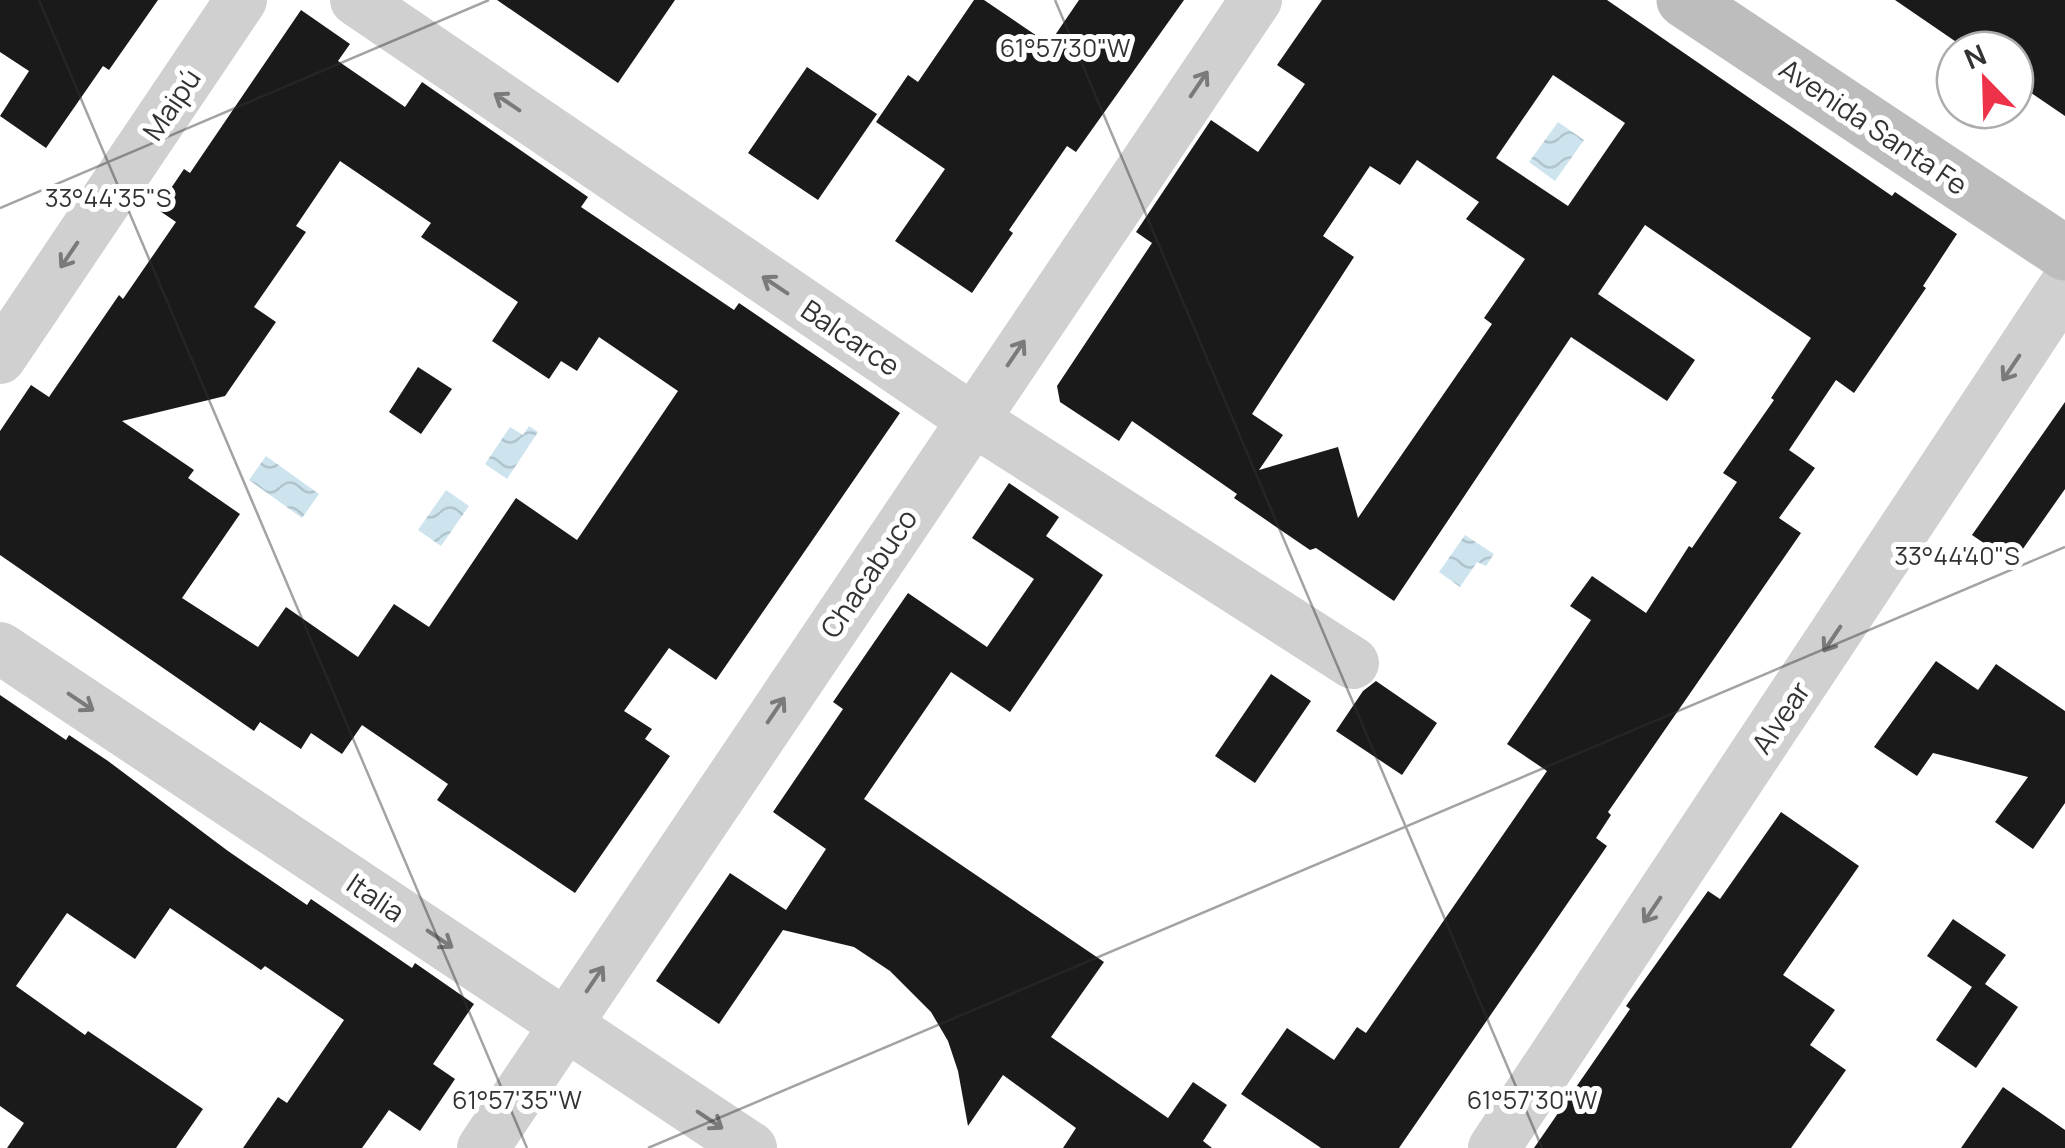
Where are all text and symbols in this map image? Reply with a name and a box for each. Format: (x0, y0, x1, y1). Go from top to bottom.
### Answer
text: 61°57'30"W (1000, 30, 1130, 65)
north arrow (1935, 30, 2035, 130)
text: N (1958, 35, 1992, 77)
street label: Avenida Santa Fe (1773, 49, 1975, 203)
street label: Maipú (133, 61, 209, 147)
one-way arrow (1188, 71, 1209, 99)
one-way arrow (493, 92, 521, 113)
text: 33°44'35"S (45, 180, 171, 215)
one-way arrow (59, 241, 80, 269)
one-way arrow (762, 275, 790, 296)
street label: Balcarce (794, 290, 908, 384)
one-way arrow (1005, 340, 1026, 367)
one-way arrow (2001, 353, 2022, 381)
street label: Chacabuco (811, 501, 925, 645)
text: 33°44'40"S (1894, 538, 2020, 573)
one-way arrow (1821, 624, 1842, 652)
street label: Alvear (1742, 673, 1818, 761)
one-way arrow (67, 691, 95, 712)
one-way arrow (765, 696, 786, 724)
street label: Italia (340, 864, 412, 930)
one-way arrow (1642, 895, 1663, 923)
one-way arrow (425, 928, 453, 949)
one-way arrow (584, 966, 605, 994)
text: 61°57'35"W (452, 1082, 582, 1117)
text: 61°57'30"W (1467, 1082, 1597, 1117)
one-way arrow (695, 1109, 723, 1130)

